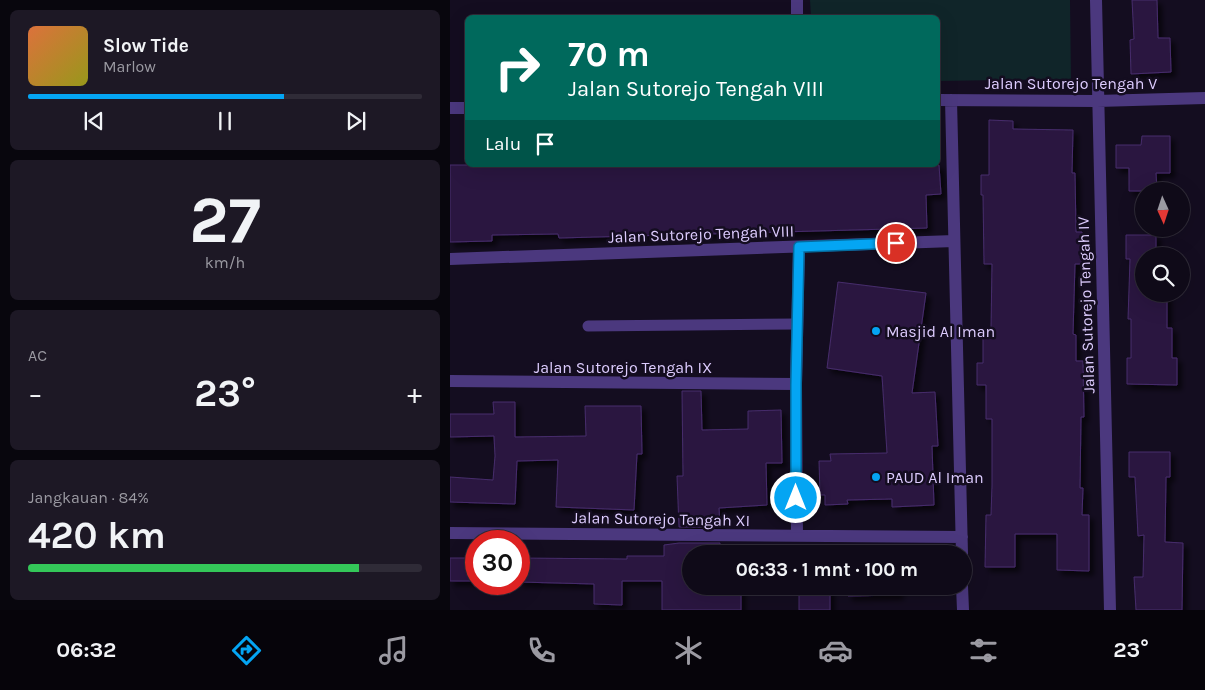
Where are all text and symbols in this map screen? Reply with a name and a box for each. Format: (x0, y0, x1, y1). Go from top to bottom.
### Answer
text: 70 m (568, 34, 650, 75)
text: Slow Tide (103, 35, 189, 57)
icon: right (485, 35, 550, 100)
text: Marlow (103, 57, 156, 76)
street label: Jalan Sutorejo Tengah V (985, 74, 1157, 93)
text: Jalan Sutorejo Tengah VIII (568, 76, 824, 102)
icon: previous (80, 107, 108, 135)
icon: pause (211, 107, 239, 135)
icon: next (342, 107, 370, 135)
icon: arrive (531, 130, 559, 158)
text: Lalu (485, 133, 521, 155)
text: 27 (189, 182, 261, 258)
north arrow (1135, 182, 1190, 238)
map controls (1135, 182, 1190, 302)
street label: Jalan Sutorejo Tengah IV (1073, 216, 1099, 394)
street label: Jalan Sutorejo Tengah VIII (608, 221, 794, 247)
pin (875, 222, 917, 264)
icon: arrive (882, 229, 910, 257)
button: search (1135, 247, 1190, 302)
text: km/h (205, 253, 245, 272)
place label: Masjid Al Iman (886, 322, 995, 341)
marker: Masjid Al Iman (870, 325, 882, 337)
text: AC (28, 346, 47, 365)
street label: Jalan Sutorejo Tengah IX (534, 358, 712, 377)
text: 23° (194, 371, 256, 416)
text: − (28, 377, 43, 410)
text: + (407, 377, 422, 410)
place label: PAUD Al Iman (886, 468, 984, 487)
position arrow (769, 471, 821, 523)
marker: PAUD Al Iman (870, 471, 882, 483)
text: Jangkauan · 84% (28, 488, 149, 507)
street label: Jalan Sutorejo Tengah XI (572, 508, 750, 530)
text: 420 km (28, 513, 166, 558)
speed limit sign: 30 (465, 530, 530, 595)
text: 06:33 · 1 mnt · 100 m (736, 559, 918, 581)
icon: directions (229, 633, 264, 668)
icon: music (376, 633, 411, 668)
icon: phone (524, 633, 559, 668)
icon: climate (671, 633, 706, 668)
icon: car (818, 633, 853, 668)
icon: filters (966, 633, 1001, 668)
text: 06:32 (56, 637, 116, 663)
text: 23° (1113, 637, 1149, 663)

